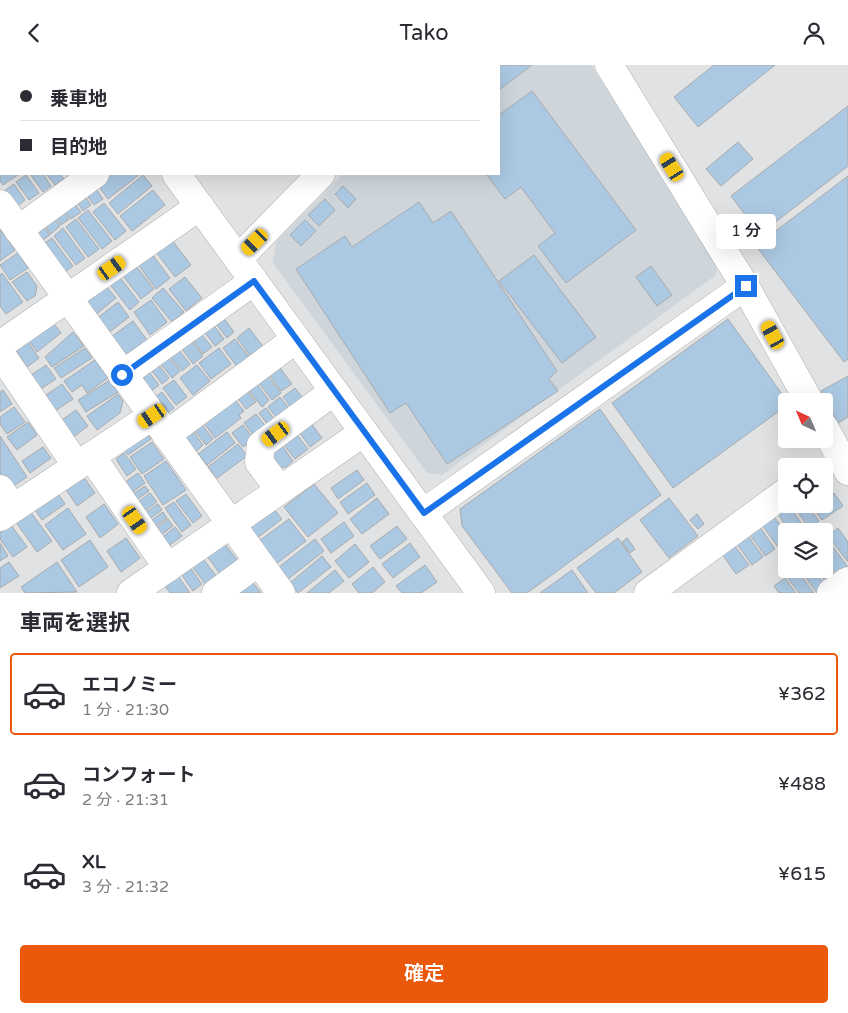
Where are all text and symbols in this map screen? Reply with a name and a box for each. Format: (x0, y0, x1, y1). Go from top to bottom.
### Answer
icon: back (20, 19, 48, 47)
icon: person (800, 19, 828, 47)
text: Tako (399, 20, 449, 46)
text: 乗車地 (50, 88, 107, 110)
text: 目的地 (50, 136, 107, 158)
car (657, 150, 686, 184)
callout: 1 分 (716, 213, 776, 249)
text: 1 分 (731, 221, 761, 241)
car (239, 226, 270, 258)
car (95, 253, 128, 283)
route end (735, 275, 757, 297)
car (759, 318, 786, 352)
route start (111, 364, 133, 386)
north arrow (778, 393, 832, 447)
map controls (778, 393, 833, 578)
car (135, 401, 168, 431)
car (259, 419, 292, 449)
button: locate (778, 458, 833, 513)
car (120, 503, 149, 537)
button: layers (778, 523, 833, 578)
text: 車両を選択 (20, 610, 130, 636)
icon: car (22, 672, 67, 717)
text: エコノミー (82, 674, 177, 696)
text: ¥362 (778, 683, 826, 705)
text: 1 分 · 21:30 (82, 700, 169, 720)
icon: car (22, 762, 67, 807)
text: コンフォート (82, 764, 195, 786)
text: ¥488 (778, 773, 826, 795)
text: 2 分 · 21:31 (82, 790, 169, 810)
text: XL (82, 851, 106, 873)
icon: car (22, 852, 67, 897)
text: ¥615 (778, 863, 826, 885)
text: 3 分 · 21:32 (82, 877, 169, 897)
button: 確定 (20, 945, 828, 1003)

